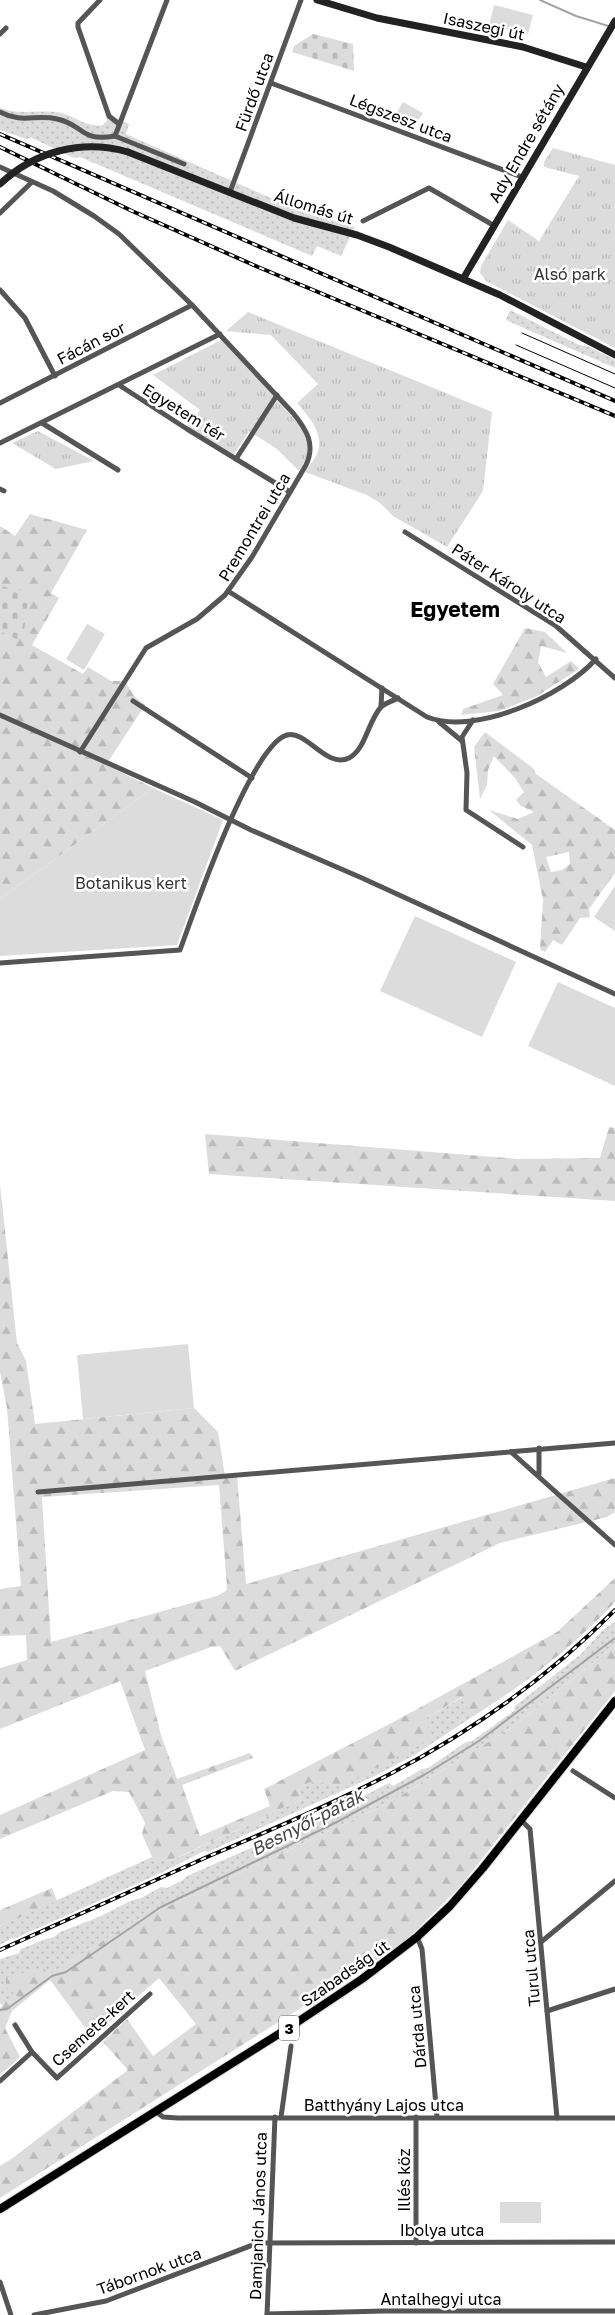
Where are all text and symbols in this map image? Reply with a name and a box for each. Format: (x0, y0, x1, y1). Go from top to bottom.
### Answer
street label: Isaszegi út (441, 8, 527, 44)
street label: Fürdő utca (230, 50, 278, 134)
street label: Ady Endre sétány (484, 80, 568, 206)
street label: Légszesz utca (347, 89, 455, 147)
street label: Állomás út (272, 185, 356, 229)
park label: Alsó park (534, 264, 606, 284)
street label: Fácán sor (53, 317, 129, 369)
street label: Egyetem tér (139, 379, 229, 445)
street label: Premontrei utca (214, 469, 294, 585)
street label: Páter Károly utca (448, 539, 570, 627)
district label: Egyetem (410, 596, 500, 622)
park label: Botanikus kert (75, 873, 187, 893)
water label: Besnyői-patak (247, 1783, 369, 1860)
street label: Turul utca (518, 1929, 544, 2007)
street label: Szabadság út (297, 1935, 393, 2011)
street label: Dárda utca (403, 1985, 431, 2069)
street label: Csemete-kert (47, 1986, 139, 2070)
road number: 3 (279, 2016, 299, 2040)
street label: Batthyány Lajos utca (304, 2095, 464, 2115)
street label: Damjanich János utca (245, 2132, 271, 2300)
street label: Illés köz (394, 2148, 414, 2212)
street label: Ibolya utca (400, 2220, 484, 2240)
street label: Tábornok utca (94, 2243, 204, 2299)
street label: Antalhegyi utca (380, 2289, 502, 2309)

